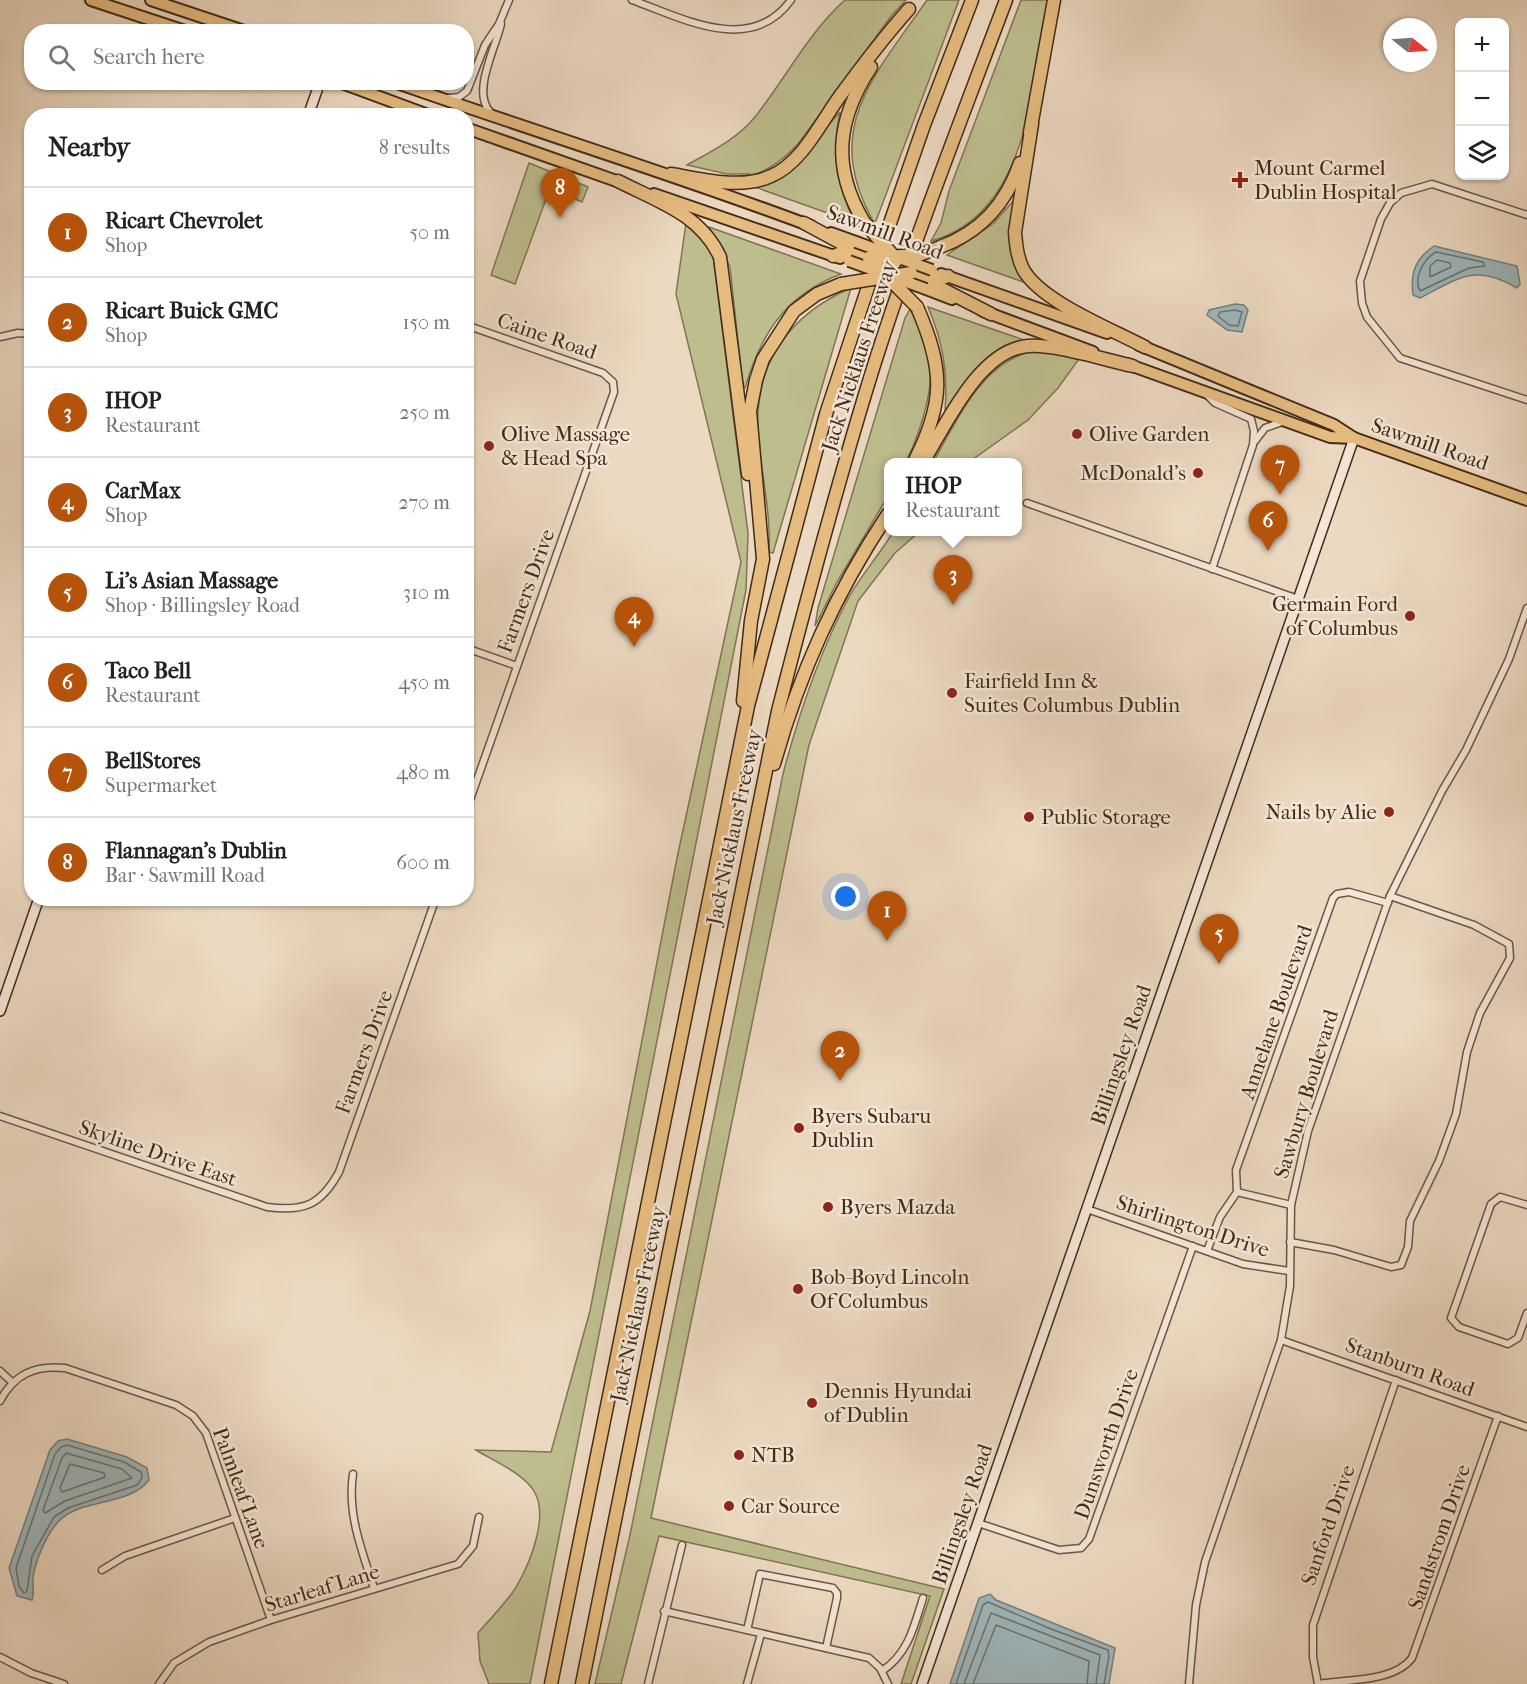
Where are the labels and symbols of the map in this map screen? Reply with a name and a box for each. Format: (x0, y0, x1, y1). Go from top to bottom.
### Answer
north arrow (1383, 18, 1437, 72)
place label: Mount Carmel Dublin Hospital (1254, 156, 1397, 204)
pin: 8 (540, 168, 580, 218)
marker: Mount Carmel Dublin Hospital (1231, 171, 1249, 189)
street label: Sawmill Road (823, 200, 947, 264)
street label: Jack Nicklaus Freeway (816, 257, 902, 457)
street label: Caine Road (494, 308, 601, 364)
street label: Sawmill Road (1368, 413, 1492, 475)
place label: Olive Massage & Head Spa (501, 422, 630, 470)
place label: Olive Garden (1089, 422, 1210, 446)
marker: Olive Garden (1070, 427, 1084, 441)
marker: Olive Massage & Head Spa (482, 439, 496, 453)
pin: 7 (1260, 446, 1300, 495)
place label: McDonald's (1080, 461, 1186, 485)
marker: McDonald's (1191, 466, 1205, 480)
pin: 6 (1248, 502, 1288, 551)
street label: Farmers Drive (492, 526, 560, 656)
pin: 3 (934, 556, 972, 605)
place label: Germain Ford of Columbus (1272, 592, 1399, 640)
pin: 4 (614, 598, 654, 647)
marker: Germain Ford of Columbus (1403, 609, 1417, 623)
place label: Fairfield Inn & Suites Columbus Dublin (964, 669, 1180, 717)
marker: Fairfield Inn & Suites Columbus Dublin (945, 686, 959, 700)
street label: Jack Nicklaus Freeway (701, 726, 767, 929)
place label: Nails by Alie (1266, 800, 1377, 824)
place label: Public Storage (1041, 805, 1171, 829)
marker: Nails by Alie (1382, 805, 1396, 819)
marker: Public Storage (1022, 810, 1036, 824)
your location (831, 882, 860, 911)
pin: 1 (868, 892, 906, 941)
pin: 5 (1200, 914, 1238, 964)
street label: Annelane Boulevard (1235, 921, 1317, 1103)
street label: Billingsley Road (1086, 981, 1156, 1128)
street label: Farmers Drive (330, 987, 398, 1117)
street label: Sawbury Boulevard (1269, 1006, 1343, 1181)
pin: 2 (820, 1032, 860, 1081)
place label: Byers Subaru Dublin (811, 1104, 931, 1152)
street label: Skyline Drive East (76, 1115, 241, 1191)
marker: Byers Subaru Dublin (792, 1121, 806, 1135)
street label: Shirlington Drive (1114, 1190, 1272, 1262)
place label: Byers Mazda (840, 1195, 956, 1219)
marker: Byers Mazda (821, 1200, 835, 1214)
street label: Jack Nicklaus Freeway (605, 1203, 671, 1406)
place label: Bob-Boyd Lincoln Of Columbus (810, 1265, 969, 1313)
marker: Bob-Boyd Lincoln Of Columbus (791, 1282, 805, 1296)
street label: Stanburn Road (1342, 1333, 1478, 1402)
street label: Dunsworth Drive (1069, 1366, 1143, 1522)
place label: Dennis Hyundai of Dublin (824, 1379, 972, 1427)
marker: Dennis Hyundai of Dublin (805, 1396, 819, 1410)
street label: Palmleaf Lane (208, 1424, 274, 1552)
street label: Billingsley Road (927, 1440, 997, 1587)
place label: NTB (751, 1443, 795, 1467)
marker: NTB (732, 1448, 746, 1462)
street label: Sandstrom Drive (1403, 1461, 1475, 1613)
street label: Sanford Drive (1296, 1462, 1360, 1588)
place label: Car Source (741, 1494, 840, 1518)
marker: Car Source (722, 1499, 736, 1513)
street label: Starleaf Lane (262, 1559, 382, 1617)

